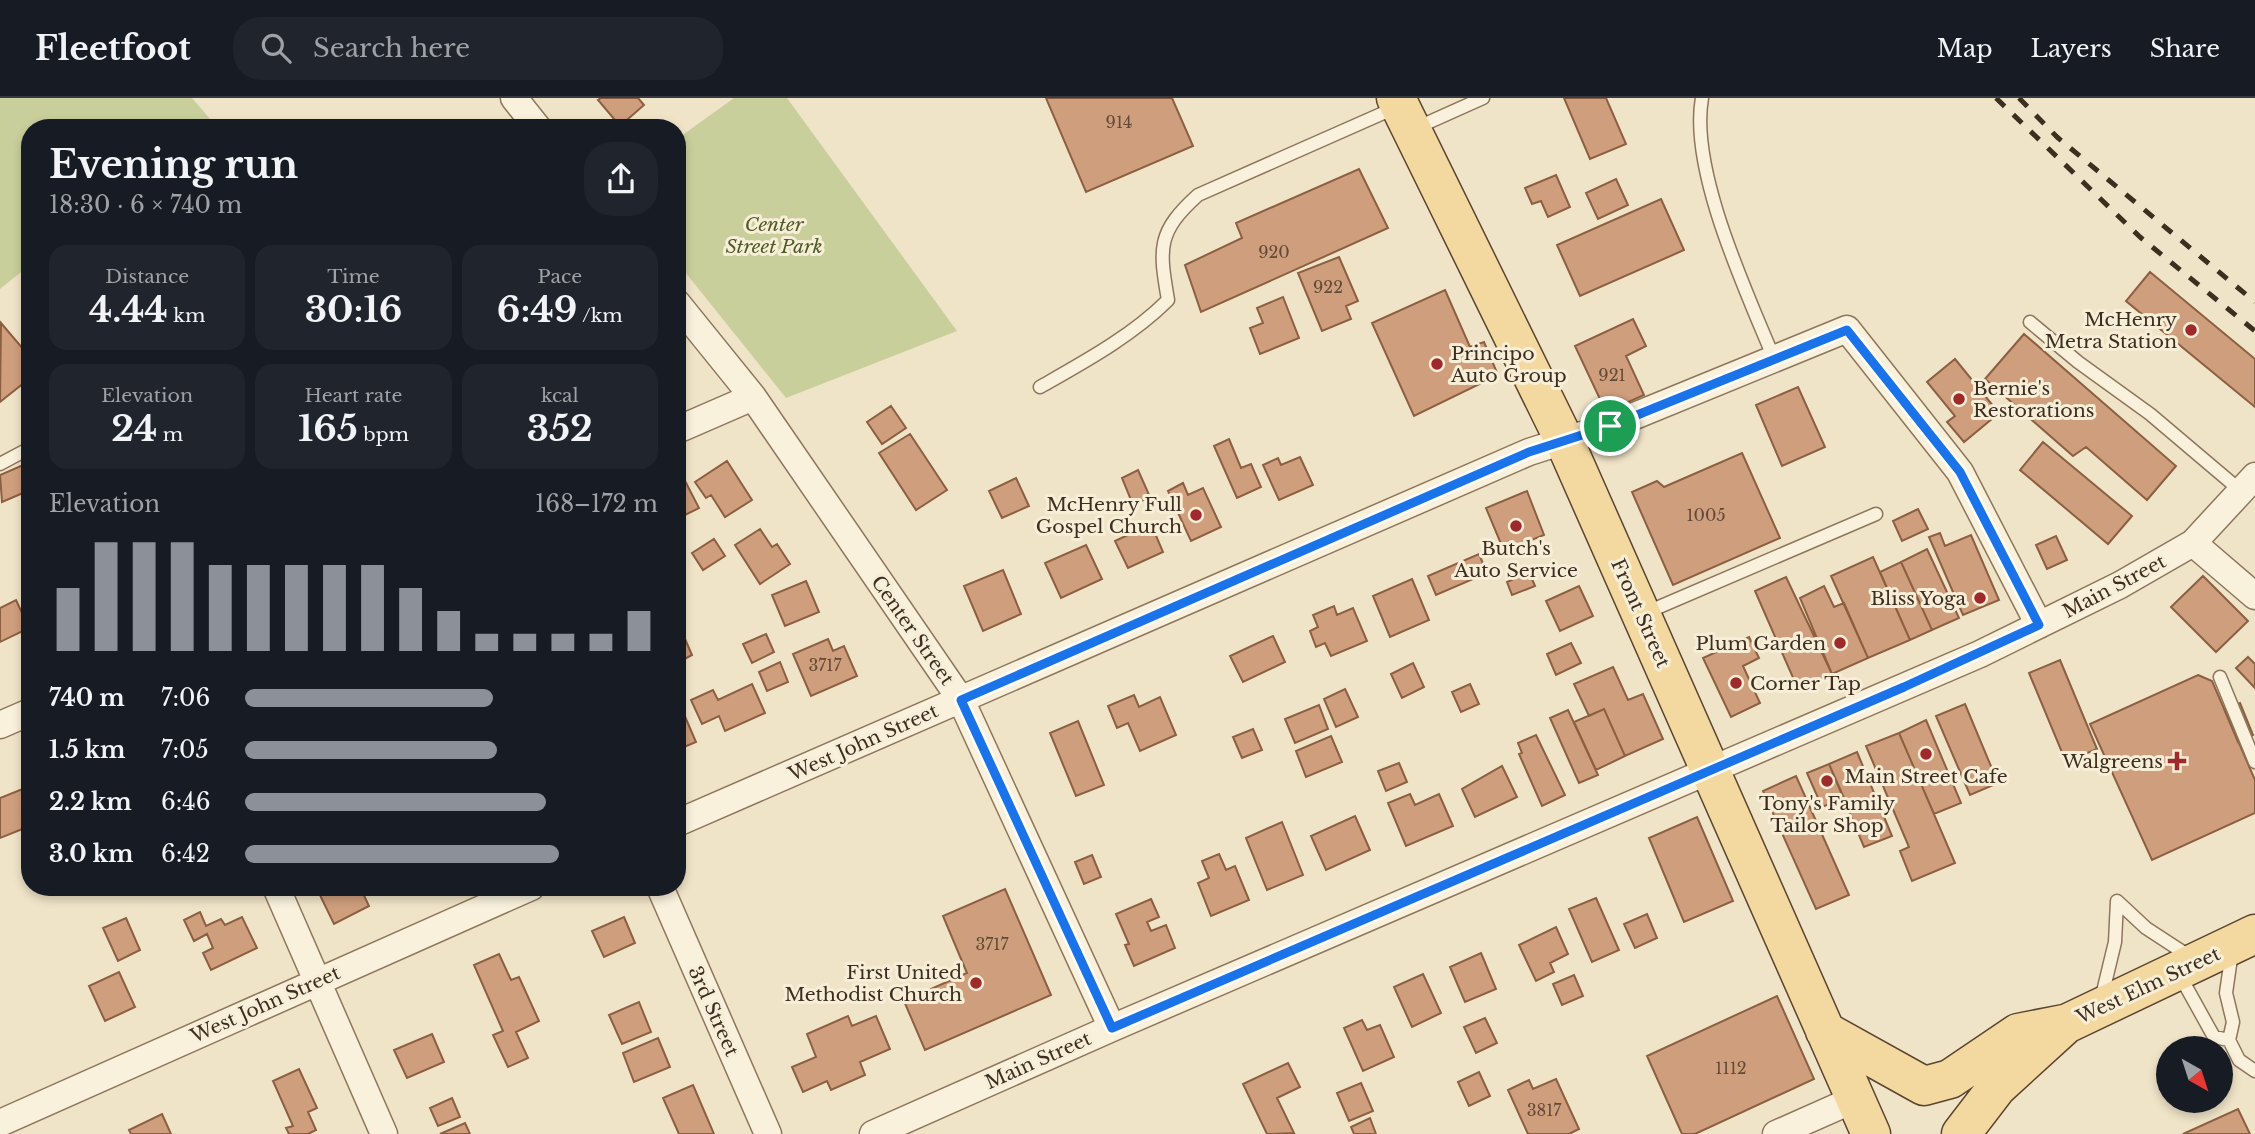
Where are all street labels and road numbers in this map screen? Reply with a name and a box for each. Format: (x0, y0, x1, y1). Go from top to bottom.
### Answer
street label: Main Street (2059, 549, 2170, 623)
street label: Front Street (1606, 555, 1675, 672)
street label: Center Street (866, 571, 959, 690)
street label: West John Street (784, 699, 942, 786)
street label: West Elm Street (2072, 942, 2224, 1029)
street label: West John Street (186, 961, 344, 1048)
street label: 3rd Street (684, 963, 744, 1060)
street label: Main Street (982, 1027, 1095, 1094)

